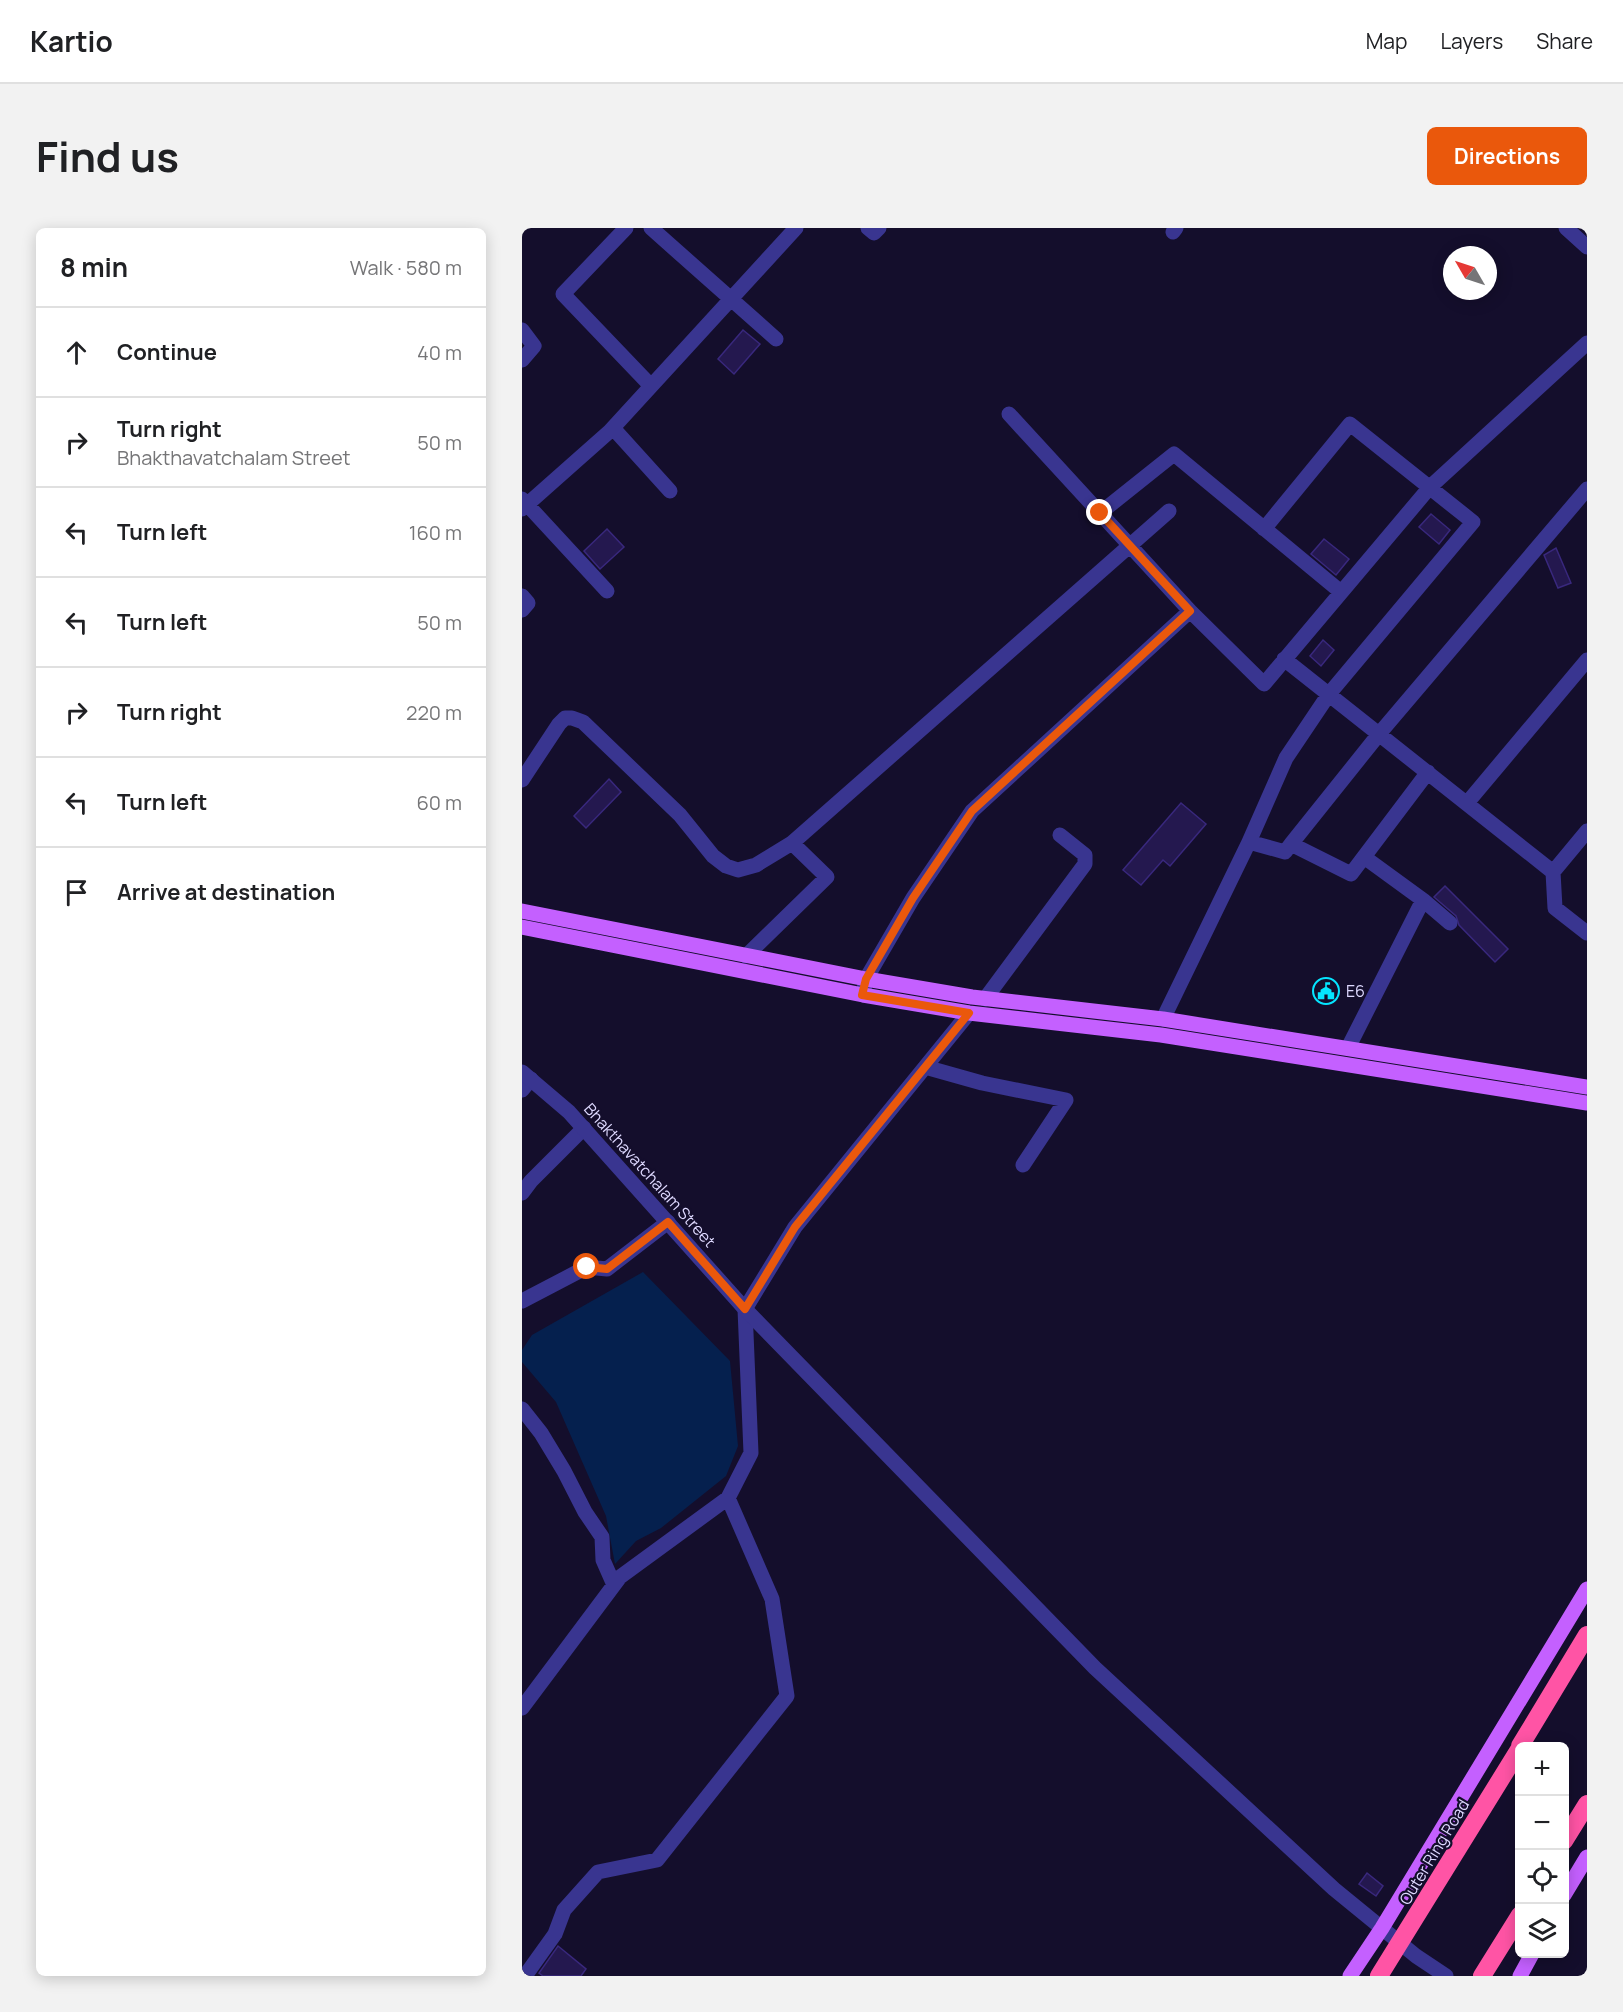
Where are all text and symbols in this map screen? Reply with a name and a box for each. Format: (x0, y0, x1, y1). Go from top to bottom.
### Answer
text: Kartio (30, 22, 113, 60)
text: Map (1366, 27, 1407, 55)
text: Layers (1440, 27, 1503, 55)
text: Share (1536, 27, 1593, 55)
text: Find us (36, 127, 179, 185)
button: Directions (1427, 127, 1587, 185)
north arrow (1443, 246, 1497, 300)
text: 8 min (60, 249, 128, 285)
text: Walk · 580 m (350, 254, 462, 281)
icon: ahead (60, 336, 93, 369)
text: Continue (117, 337, 217, 367)
text: 40 m (417, 339, 462, 366)
text: Turn right (117, 414, 222, 444)
icon: right (60, 426, 93, 459)
text: 50 m (417, 429, 462, 456)
text: Bhakthavatchalam Street (117, 444, 351, 471)
route end (1086, 499, 1112, 525)
icon: left (60, 516, 93, 549)
text: Turn left (117, 517, 207, 547)
text: 160 m (409, 519, 462, 546)
icon: left (60, 606, 93, 639)
text: Turn left (117, 607, 207, 637)
text: 50 m (417, 609, 462, 636)
icon: right (60, 696, 93, 729)
text: Turn right (117, 697, 222, 727)
text: 220 m (406, 699, 462, 726)
icon: left (60, 786, 93, 819)
text: Turn left (117, 787, 207, 817)
text: 60 m (416, 789, 462, 816)
icon: arrive (60, 876, 93, 909)
text: Arrive at destination (117, 877, 335, 907)
public building icon: E6 (1311, 976, 1341, 1006)
place label: E6 (1346, 980, 1365, 1002)
street label: Bhakthavatchalam Street (579, 1098, 721, 1252)
route start (573, 1253, 599, 1279)
map controls (1515, 1742, 1569, 1958)
button: + (1515, 1742, 1569, 1796)
street label: Outer Ring Road (1394, 1795, 1474, 1909)
button: − (1515, 1796, 1569, 1850)
button: locate (1515, 1850, 1569, 1904)
button: layers (1515, 1904, 1569, 1958)

